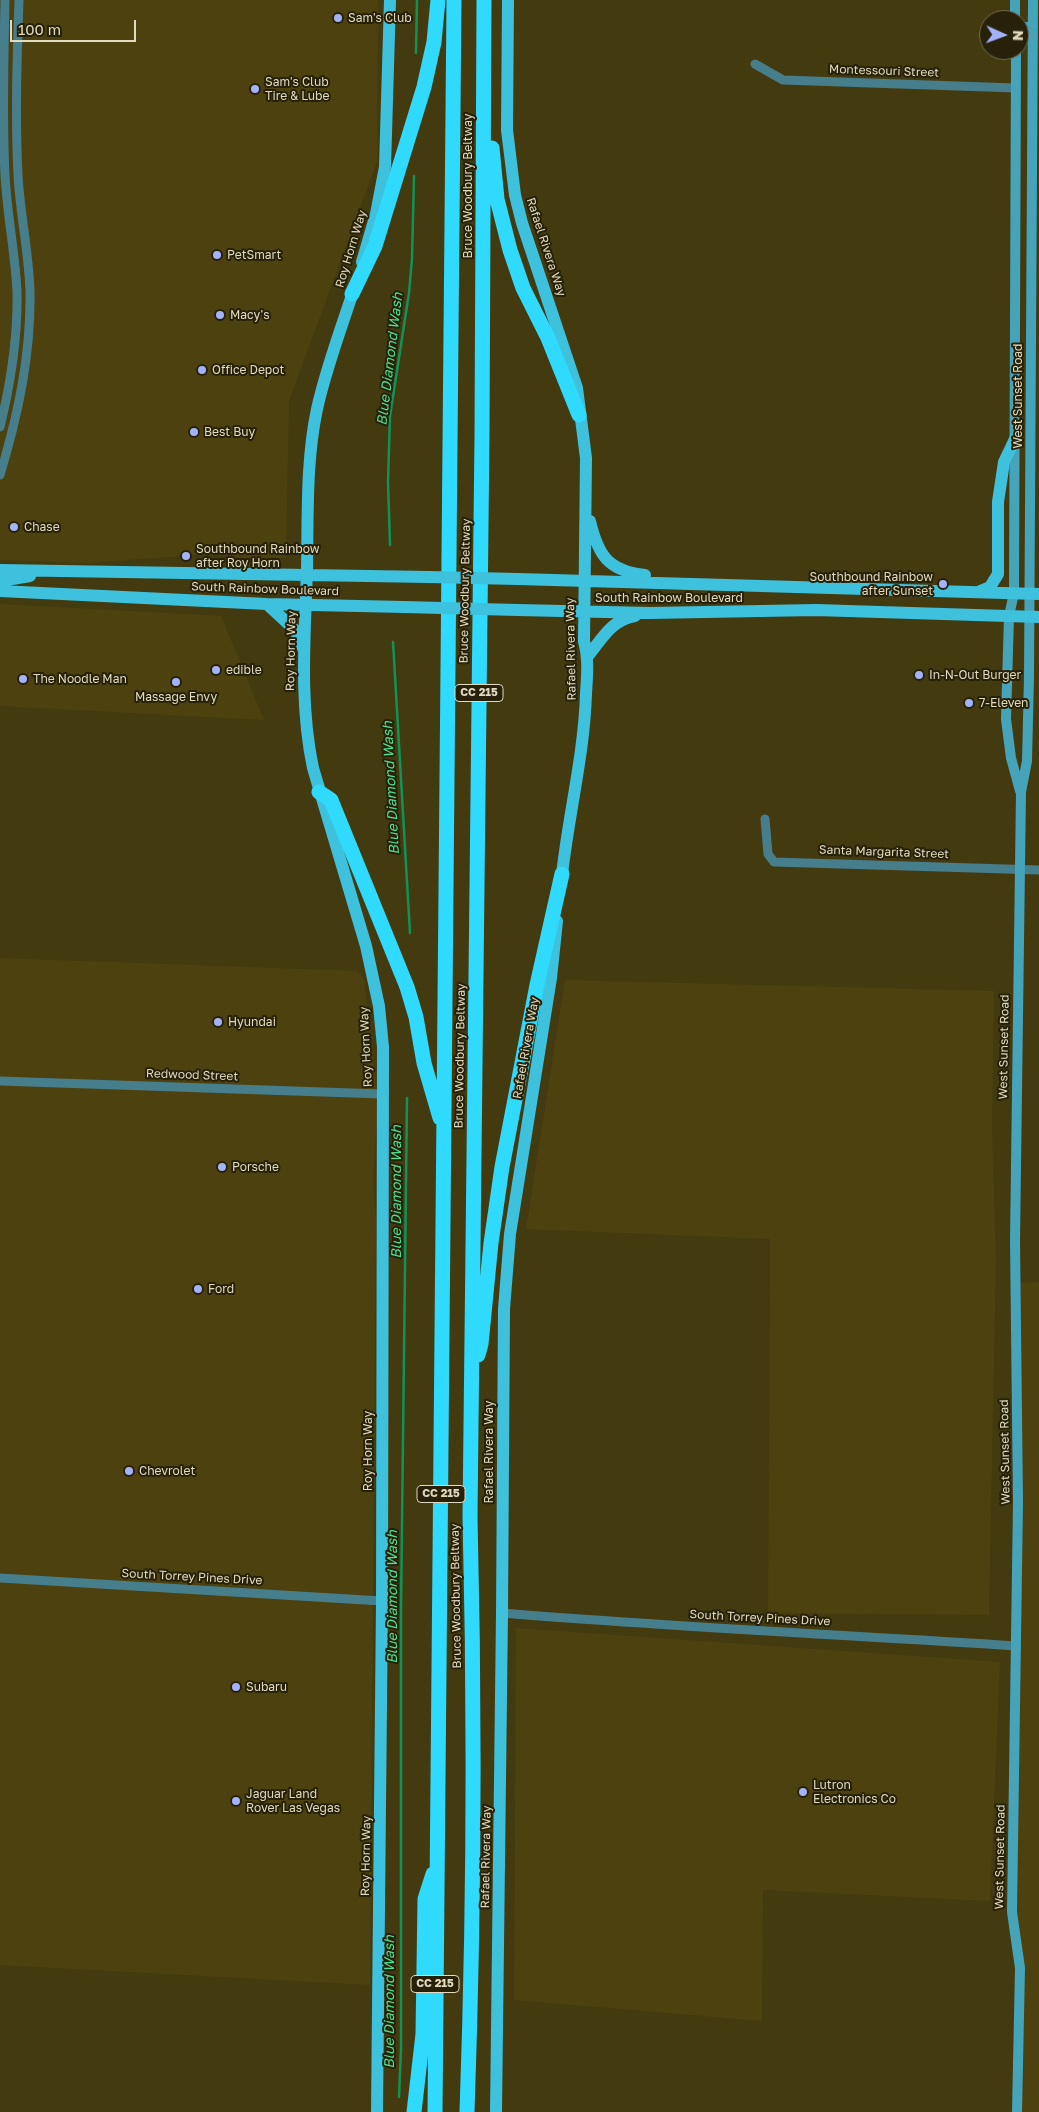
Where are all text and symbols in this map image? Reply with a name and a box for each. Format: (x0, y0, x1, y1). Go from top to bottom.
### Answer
scale bar (12, 10, 139, 42)
north arrow (979, 10, 1029, 60)
place label: Sam's Club (348, 11, 412, 25)
marker: Sam's Club (332, 12, 344, 24)
text: 100 m (18, 20, 61, 38)
text: N (1010, 30, 1027, 41)
street label: Montessouri Street (829, 62, 939, 80)
place label: Sam's Club Tire & Lube (265, 75, 329, 103)
marker: Sam's Club Tire & Lube (249, 83, 261, 95)
street label: Bruce Woodbury Beltway (461, 114, 475, 258)
street label: Rafael Rivera Way (523, 196, 569, 298)
street label: Roy Horn Way (332, 208, 370, 290)
place label: PetSmart (227, 248, 281, 262)
marker: PetSmart (211, 249, 223, 261)
water label: Blue Diamond Wash (374, 292, 406, 426)
place label: Macy's (230, 308, 270, 322)
marker: Macy's (214, 309, 226, 321)
street label: West Sunset Road (1011, 344, 1025, 448)
place label: Office Depot (212, 363, 284, 377)
marker: Office Depot (196, 364, 208, 376)
place label: Best Buy (204, 425, 255, 439)
marker: Best Buy (188, 426, 200, 438)
street label: Bruce Woodbury Beltway (457, 518, 473, 664)
place label: Chase (24, 520, 60, 534)
marker: Chase (8, 521, 20, 533)
place label: Southbound Rainbow after Roy Horn (196, 542, 320, 570)
marker: Southbound Rainbow after Roy Horn (180, 550, 192, 562)
place label: Southbound Rainbow after Sunset (809, 570, 933, 598)
marker: Southbound Rainbow after Sunset (937, 578, 949, 590)
street label: South Rainbow Boulevard (191, 579, 339, 599)
street label: South Rainbow Boulevard (595, 591, 743, 605)
street label: Rafael Rivera Way (563, 597, 579, 701)
street label: Roy Horn Way (283, 611, 299, 691)
place label: edible (226, 663, 262, 677)
marker: edible (210, 664, 222, 676)
place label: In-N-Out Burger (929, 668, 1021, 682)
marker: In-N-Out Burger (913, 669, 925, 681)
place label: The Noodle Man (33, 672, 127, 686)
marker: The Noodle Man (17, 673, 29, 685)
marker: Massage Envy (170, 676, 182, 688)
road number: CC 215 (455, 684, 503, 701)
place label: Massage Envy (135, 690, 217, 704)
place label: 7-Eleven (979, 696, 1028, 710)
marker: 7-Eleven (963, 697, 975, 709)
water label: Blue Diamond Wash (379, 721, 403, 855)
street label: Santa Margarita Street (819, 843, 949, 861)
street label: Bruce Woodbury Beltway (452, 983, 468, 1129)
street label: West Sunset Road (996, 994, 1012, 1100)
street label: Rafael Rivera Way (510, 996, 542, 1100)
street label: Roy Horn Way (357, 1006, 375, 1088)
place label: Hyundai (228, 1015, 276, 1029)
marker: Hyundai (212, 1016, 224, 1028)
street label: Redwood Street (146, 1066, 238, 1084)
water label: Blue Diamond Wash (389, 1125, 405, 1259)
place label: Porsche (232, 1160, 279, 1174)
marker: Porsche (216, 1161, 228, 1173)
place label: Ford (208, 1282, 234, 1296)
marker: Ford (192, 1283, 204, 1295)
street label: West Sunset Road (997, 1399, 1013, 1505)
street label: Rafael Rivera Way (482, 1401, 496, 1503)
street label: Roy Horn Way (361, 1411, 375, 1491)
place label: Chevrolet (139, 1464, 195, 1478)
marker: Chevrolet (123, 1465, 135, 1477)
road number: CC 215 (417, 1486, 465, 1502)
street label: Bruce Woodbury Beltway (448, 1523, 464, 1669)
water label: Blue Diamond Wash (385, 1530, 401, 1664)
street label: South Torrey Pines Drive (121, 1566, 263, 1588)
street label: South Torrey Pines Drive (689, 1607, 831, 1629)
place label: Subaru (246, 1680, 287, 1694)
marker: Subaru (230, 1681, 242, 1693)
place label: Lutron Electronics Co (813, 1778, 896, 1806)
marker: Lutron Electronics Co (797, 1786, 809, 1798)
place label: Jaguar Land Rover Las Vegas (246, 1787, 340, 1815)
marker: Jaguar Land Rover Las Vegas (230, 1795, 242, 1807)
street label: West Sunset Road (992, 1804, 1008, 1910)
street label: Rafael Rivera Way (478, 1805, 494, 1909)
street label: Roy Horn Way (358, 1816, 374, 1896)
water label: Blue Diamond Wash (382, 1935, 398, 2069)
road number: CC 215 (411, 1976, 459, 1992)

